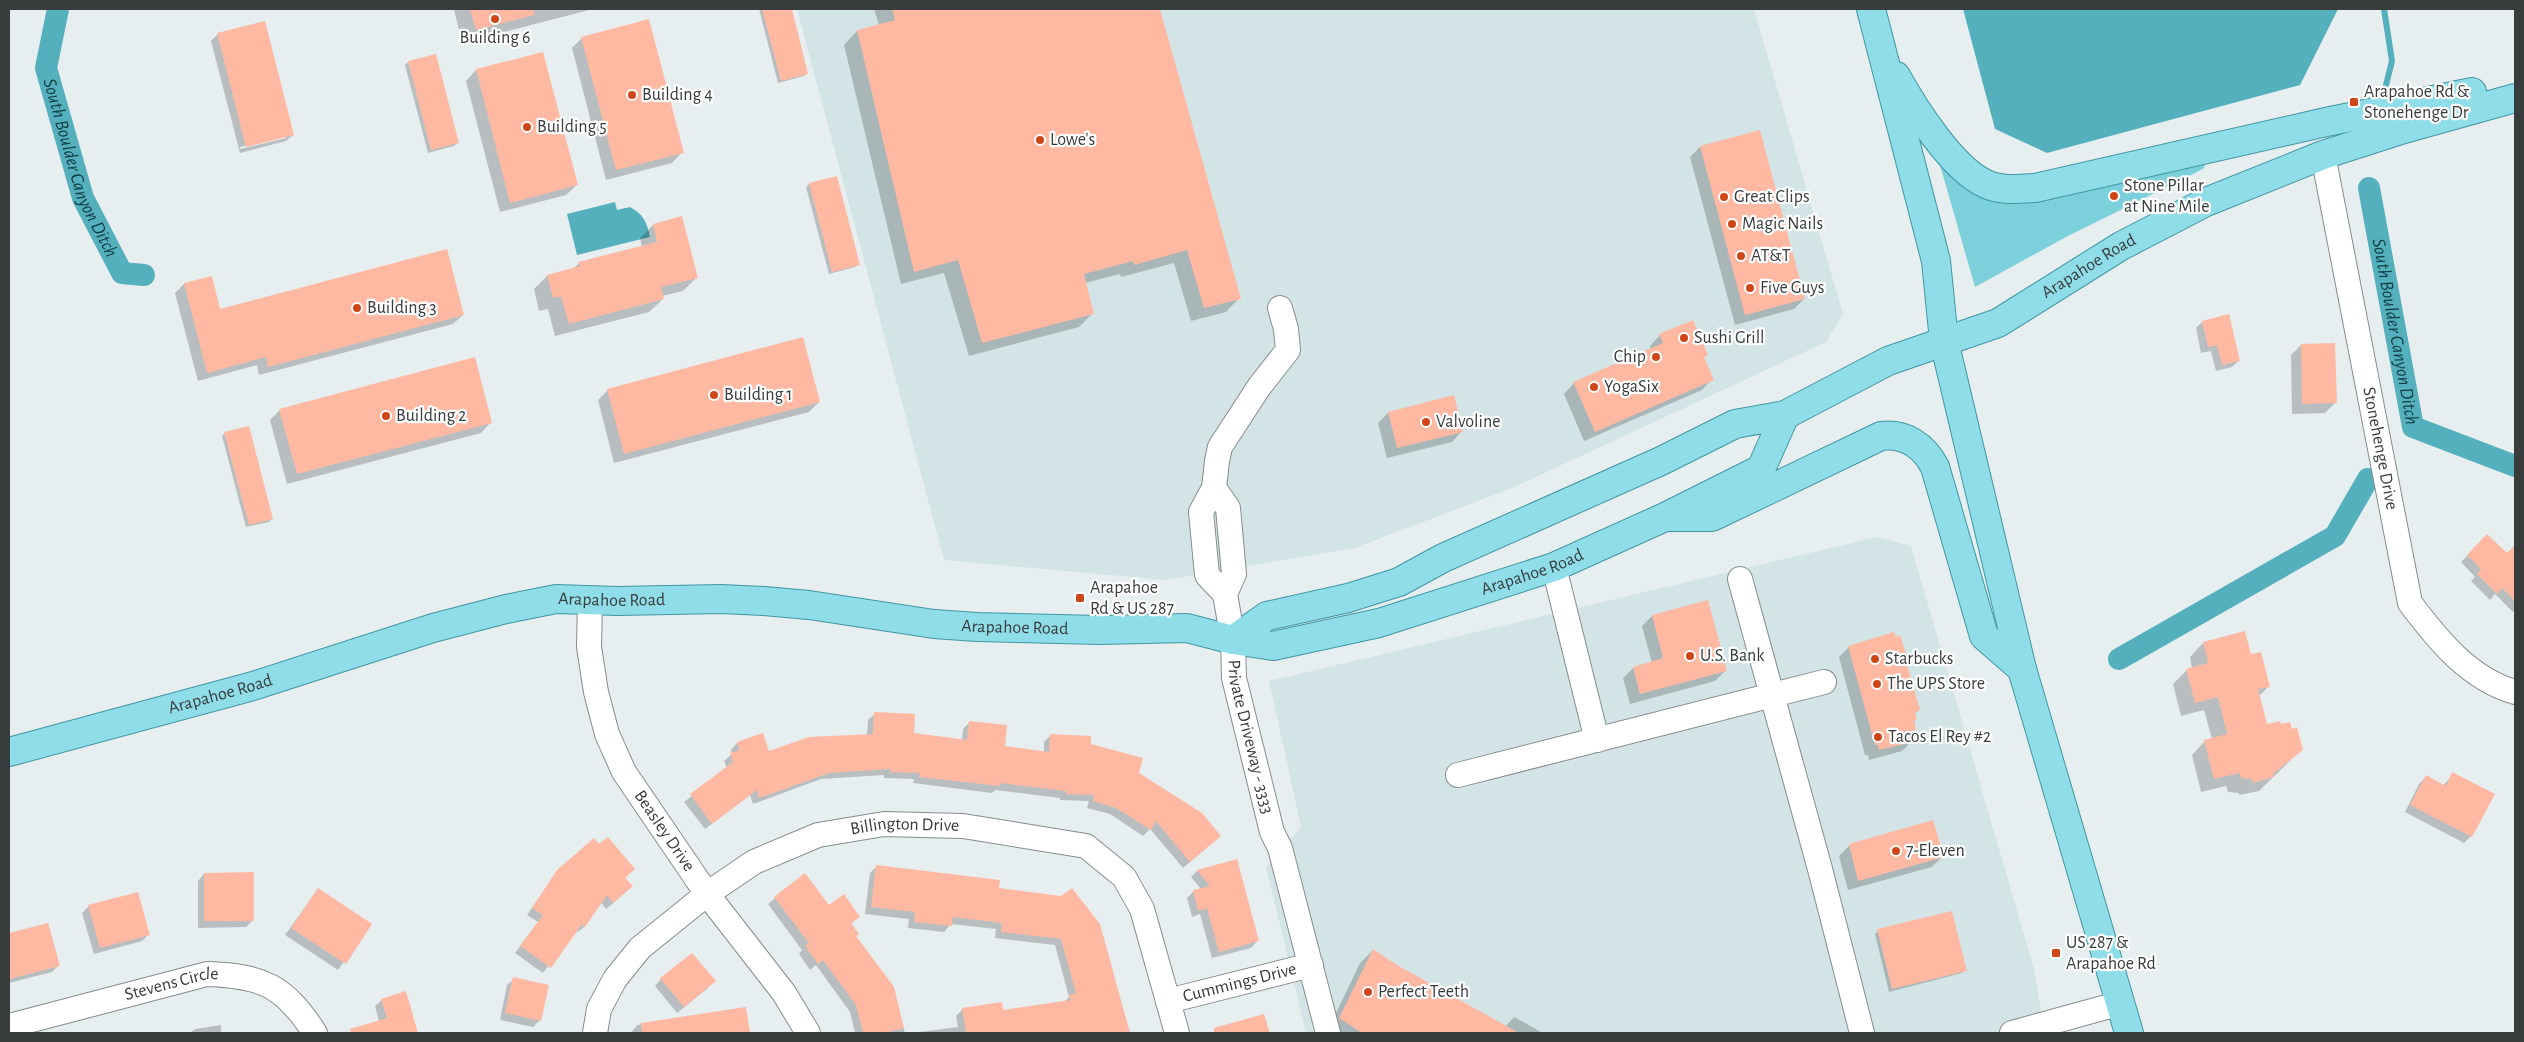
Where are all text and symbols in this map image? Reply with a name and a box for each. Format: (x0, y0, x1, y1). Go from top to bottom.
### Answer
marker: Building 6 (489, 13, 501, 25)
place label: Building 6 (460, 29, 530, 47)
water label: South Boulder Canyon Ditch (40, 76, 121, 260)
place label: Arapahoe Rd & Stonehenge Dr (2364, 83, 2470, 122)
place label: Building 4 (642, 86, 713, 104)
marker: Building 4 (626, 89, 638, 101)
marker: Arapahoe Rd & Stonehenge Dr (2348, 96, 2360, 108)
place label: Building 5 (537, 118, 607, 136)
marker: Building 5 (521, 121, 533, 133)
place label: Lowe's (1050, 131, 1095, 149)
marker: Lowe's (1034, 134, 1046, 146)
place label: Stone Pillar at Nine Mile (2124, 177, 2210, 216)
place label: Great Clips (1734, 188, 1810, 206)
marker: Stone Pillar at Nine Mile (2108, 190, 2120, 202)
marker: Great Clips (1718, 191, 1730, 203)
place label: Magic Nails (1742, 215, 1823, 233)
marker: Magic Nails (1726, 218, 1738, 230)
street label: Arapahoe Road (2039, 231, 2139, 302)
water label: South Boulder Canyon Ditch (2369, 237, 2422, 426)
place label: AT&T (1751, 247, 1791, 265)
marker: AT&T (1735, 250, 1747, 262)
place label: Five Guys (1760, 279, 1825, 297)
marker: Five Guys (1744, 282, 1756, 294)
place label: Building 3 (367, 299, 437, 317)
marker: Building 3 (351, 302, 363, 314)
place label: Sushi Grill (1694, 329, 1765, 347)
marker: Sushi Grill (1678, 332, 1690, 344)
place label: Chip (1614, 348, 1646, 366)
marker: Chip (1650, 351, 1662, 363)
place label: YogaSix (1604, 378, 1659, 396)
marker: YogaSix (1588, 381, 1600, 393)
place label: Building 1 (724, 386, 793, 404)
street label: Stonehenge Drive (2359, 386, 2401, 512)
marker: Building 1 (708, 389, 720, 401)
place label: Building 2 (396, 407, 467, 425)
marker: Building 2 (380, 410, 392, 422)
place label: Valvoline (1436, 413, 1501, 431)
marker: Valvoline (1420, 416, 1432, 428)
street label: Arapahoe Road (1479, 546, 1586, 599)
place label: Arapahoe Rd & US 287 (1090, 579, 1174, 618)
street label: Arapahoe Road (558, 590, 665, 610)
marker: Arapahoe Rd & US 287 (1074, 592, 1086, 604)
street label: Arapahoe Road (961, 617, 1069, 638)
place label: U.S. Bank (1700, 647, 1765, 665)
marker: U.S. Bank (1684, 650, 1696, 662)
place label: Starbucks (1885, 650, 1953, 668)
marker: Starbucks (1869, 653, 1881, 665)
street label: Private Driveway - 3333 (1225, 659, 1276, 816)
street label: Arapahoe Road (166, 671, 275, 717)
place label: The UPS Store (1887, 675, 1985, 693)
marker: The UPS Store (1871, 678, 1883, 690)
place label: Tacos El Rey #2 (1888, 728, 1991, 746)
marker: Tacos El Rey #2 (1872, 731, 1884, 743)
street label: Beasley Drive (630, 787, 698, 875)
street label: Billington Drive (849, 815, 959, 838)
place label: 7-Eleven (1906, 842, 1965, 860)
marker: 7-Eleven (1890, 845, 1902, 857)
place label: US 287 & Arapahoe Rd (2066, 934, 2156, 973)
marker: US 287 & Arapahoe Rd (2050, 947, 2062, 959)
street label: Cummings Drive (1181, 960, 1298, 1006)
street label: Stevens Circle (123, 965, 219, 1004)
place label: Perfect Teeth (1378, 983, 1469, 1001)
marker: Perfect Teeth (1362, 986, 1374, 998)

